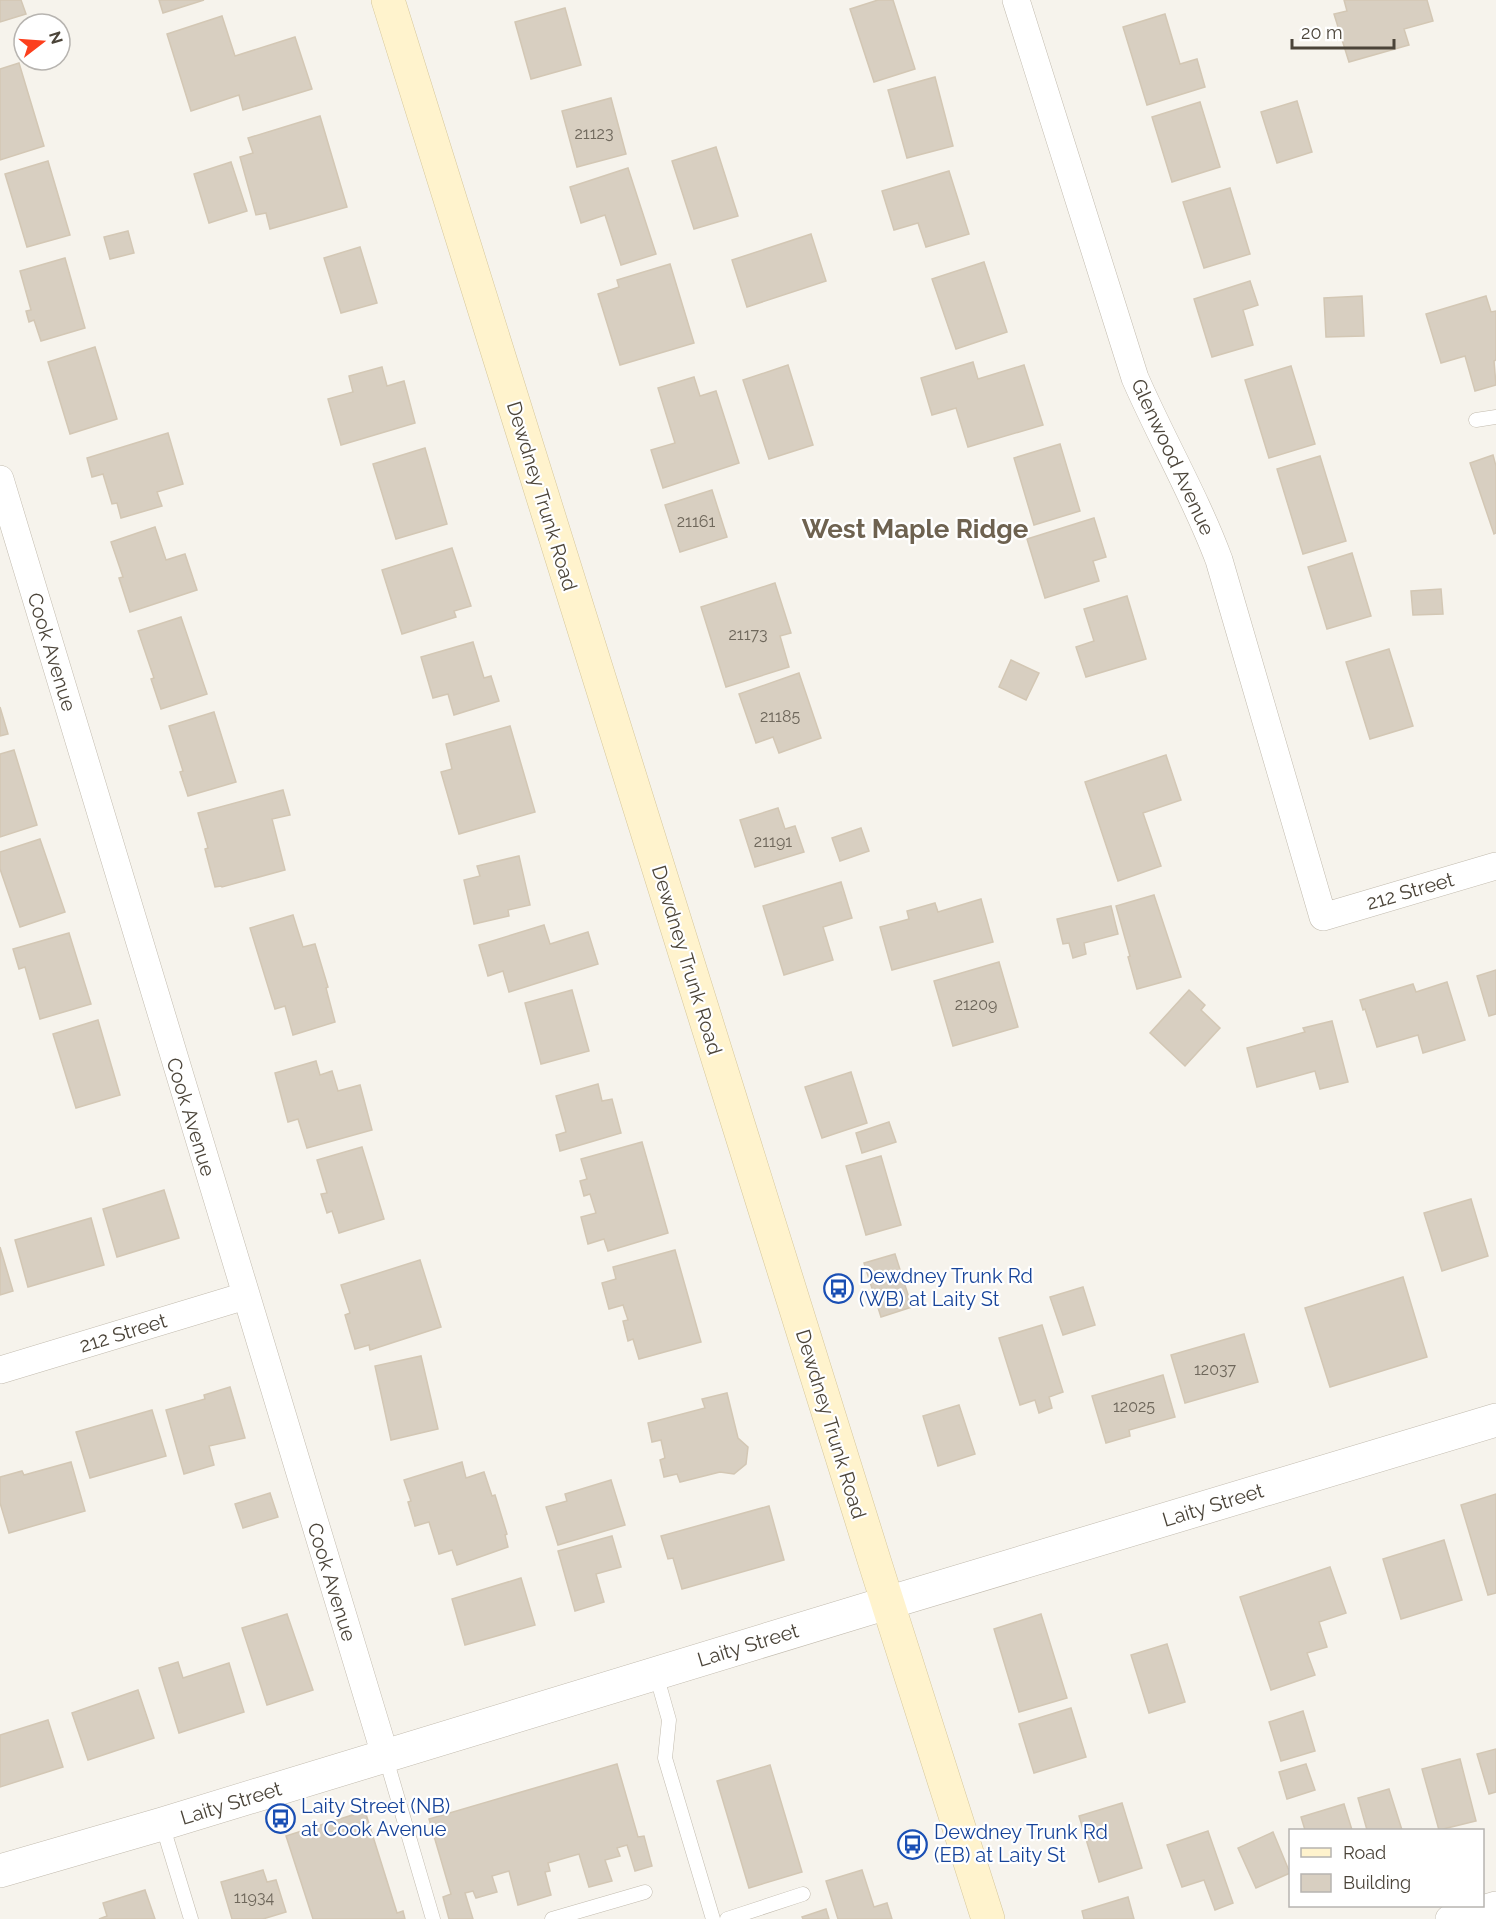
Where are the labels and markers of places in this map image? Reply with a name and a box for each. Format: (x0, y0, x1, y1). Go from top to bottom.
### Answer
place label: Dewdney Trunk Rd (WB) at Laity St (859, 1264, 1033, 1311)
bus stop icon: Dewdney Trunk Rd (WB) at Laity St (822, 1272, 854, 1304)
place label: Laity Street (NB) at Cook Avenue (301, 1794, 450, 1841)
bus stop icon: Laity Street (NB) at Cook Avenue (264, 1802, 296, 1834)
place label: Dewdney Trunk Rd (EB) at Laity St (934, 1820, 1108, 1867)
bus stop icon: Dewdney Trunk Rd (EB) at Laity St (897, 1828, 929, 1860)

